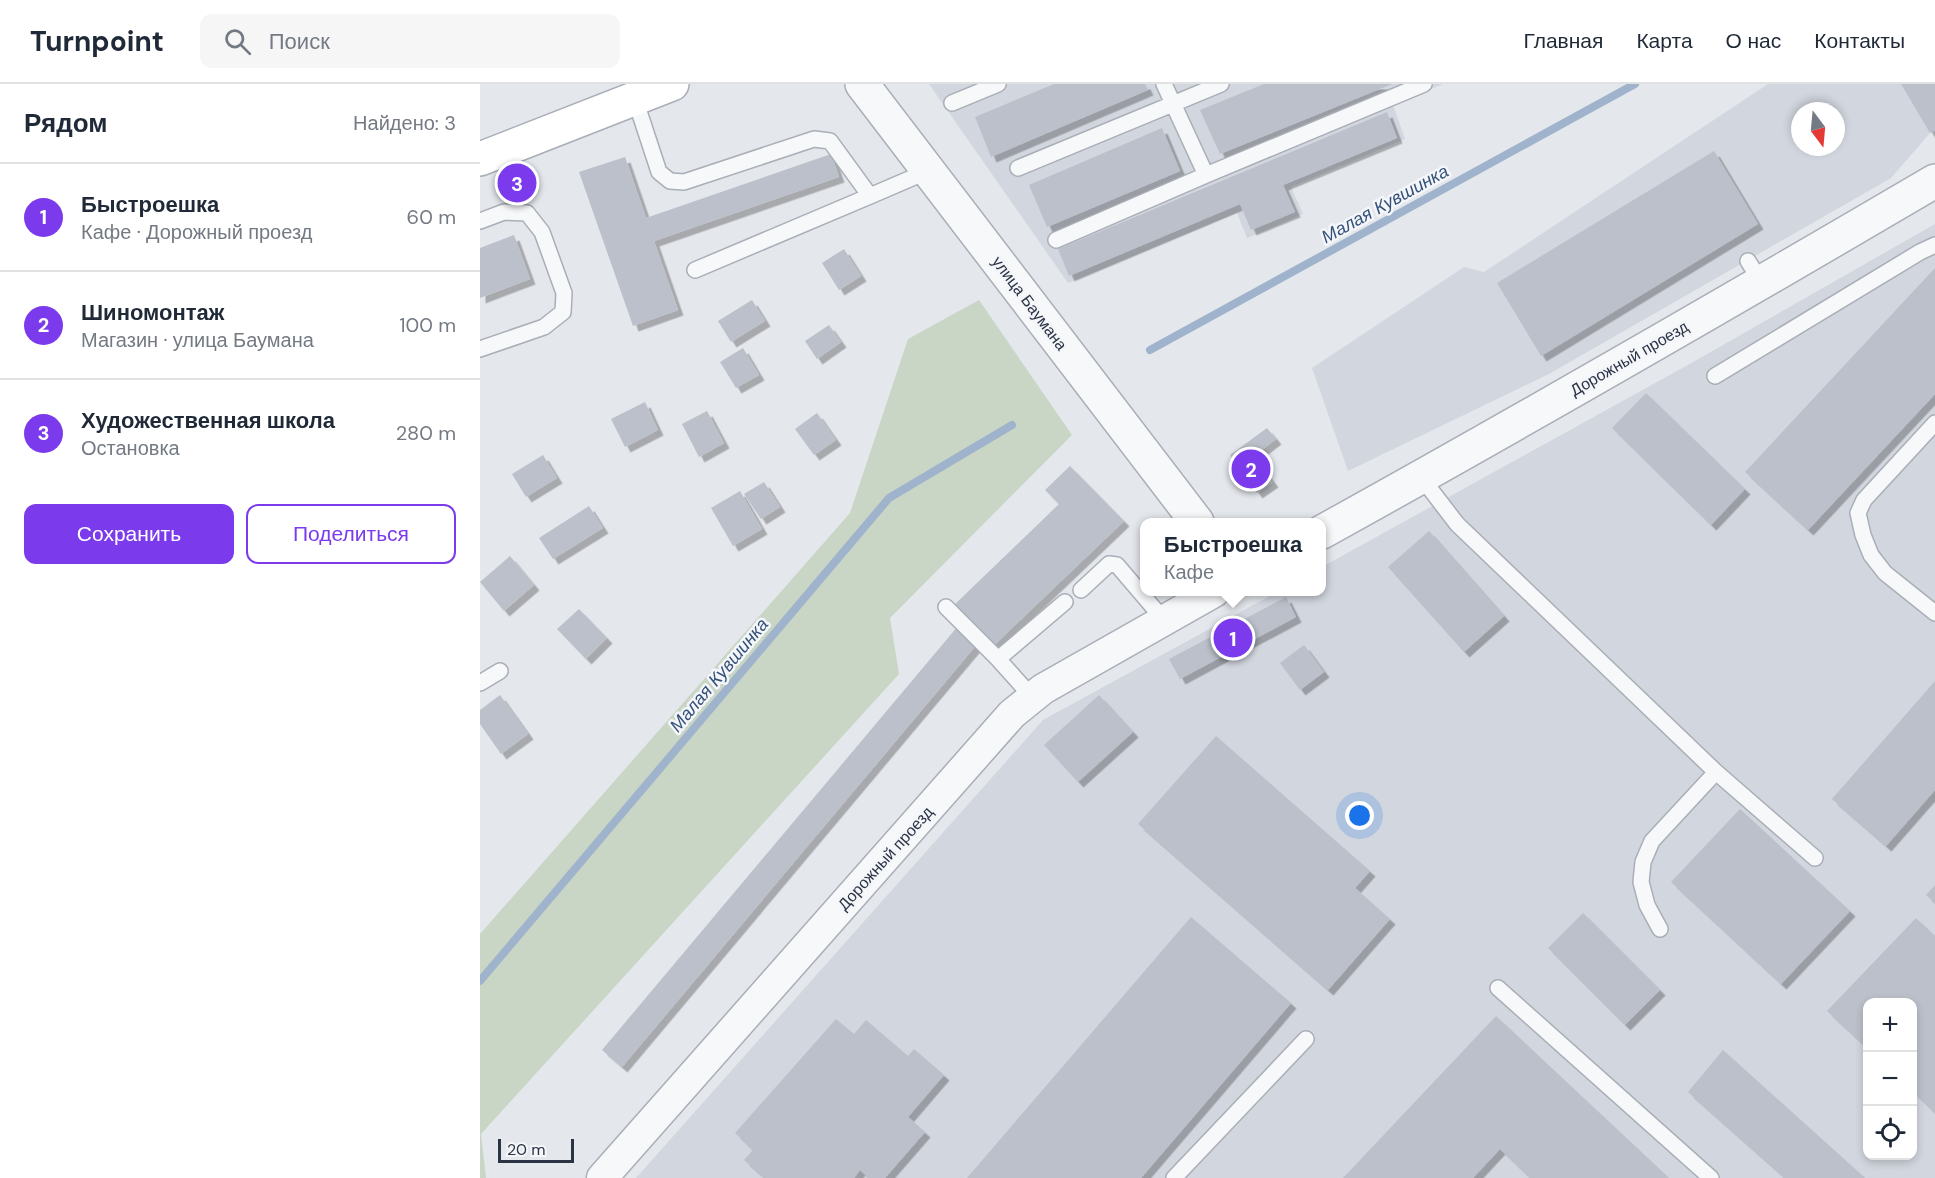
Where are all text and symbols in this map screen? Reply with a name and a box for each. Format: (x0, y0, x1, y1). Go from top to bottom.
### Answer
search box (200, 14, 620, 68)
text: Turnpoint (30, 23, 164, 60)
icon: search (221, 25, 254, 58)
text: Поиск (269, 27, 330, 56)
text: Главная (1523, 27, 1603, 55)
text: Карта (1636, 27, 1693, 55)
text: О нас (1726, 27, 1781, 55)
text: Контакты (1814, 27, 1905, 55)
north arrow (1791, 102, 1845, 156)
text: Рядом (24, 106, 107, 140)
text: Найдено: 3 (353, 110, 456, 136)
water label: Малая Кувшинка (1317, 159, 1453, 249)
pin: 3 (498, 160, 537, 206)
text: Быстроешка (81, 190, 219, 219)
text: 1 (40, 204, 47, 230)
text: 60 m (407, 204, 456, 230)
text: Кафе · Дорожный проезд (81, 219, 312, 245)
street label: улица Баумана (987, 252, 1072, 355)
text: Шиномонтаж (81, 298, 224, 327)
text: 2 (38, 312, 49, 338)
text: 100 m (399, 312, 456, 338)
street label: Дорожный проезд (1566, 316, 1693, 401)
text: Магазин · улица Баумана (81, 327, 314, 353)
text: Художественная школа (81, 406, 335, 435)
text: 3 (37, 420, 50, 446)
text: 280 m (396, 420, 456, 446)
text: Остановка (81, 435, 180, 461)
pin: 2 (1232, 446, 1270, 492)
button: Сохранить (24, 504, 234, 564)
button: Поделиться (246, 504, 456, 564)
popup (1140, 518, 1326, 596)
text: Быстроешка (1164, 530, 1302, 559)
text: Кафе (1164, 559, 1214, 585)
water label: Малая Кувшинка (664, 613, 774, 737)
pin: 1 (1214, 616, 1252, 660)
street label: Дорожный проезд (833, 801, 938, 915)
your location (1345, 801, 1374, 830)
map controls (1863, 998, 1917, 1160)
button: + (1863, 998, 1917, 1052)
button: − (1863, 1052, 1917, 1106)
button: locate (1863, 1106, 1917, 1160)
scale bar (498, 1136, 574, 1164)
text: 20 m (507, 1139, 546, 1160)

